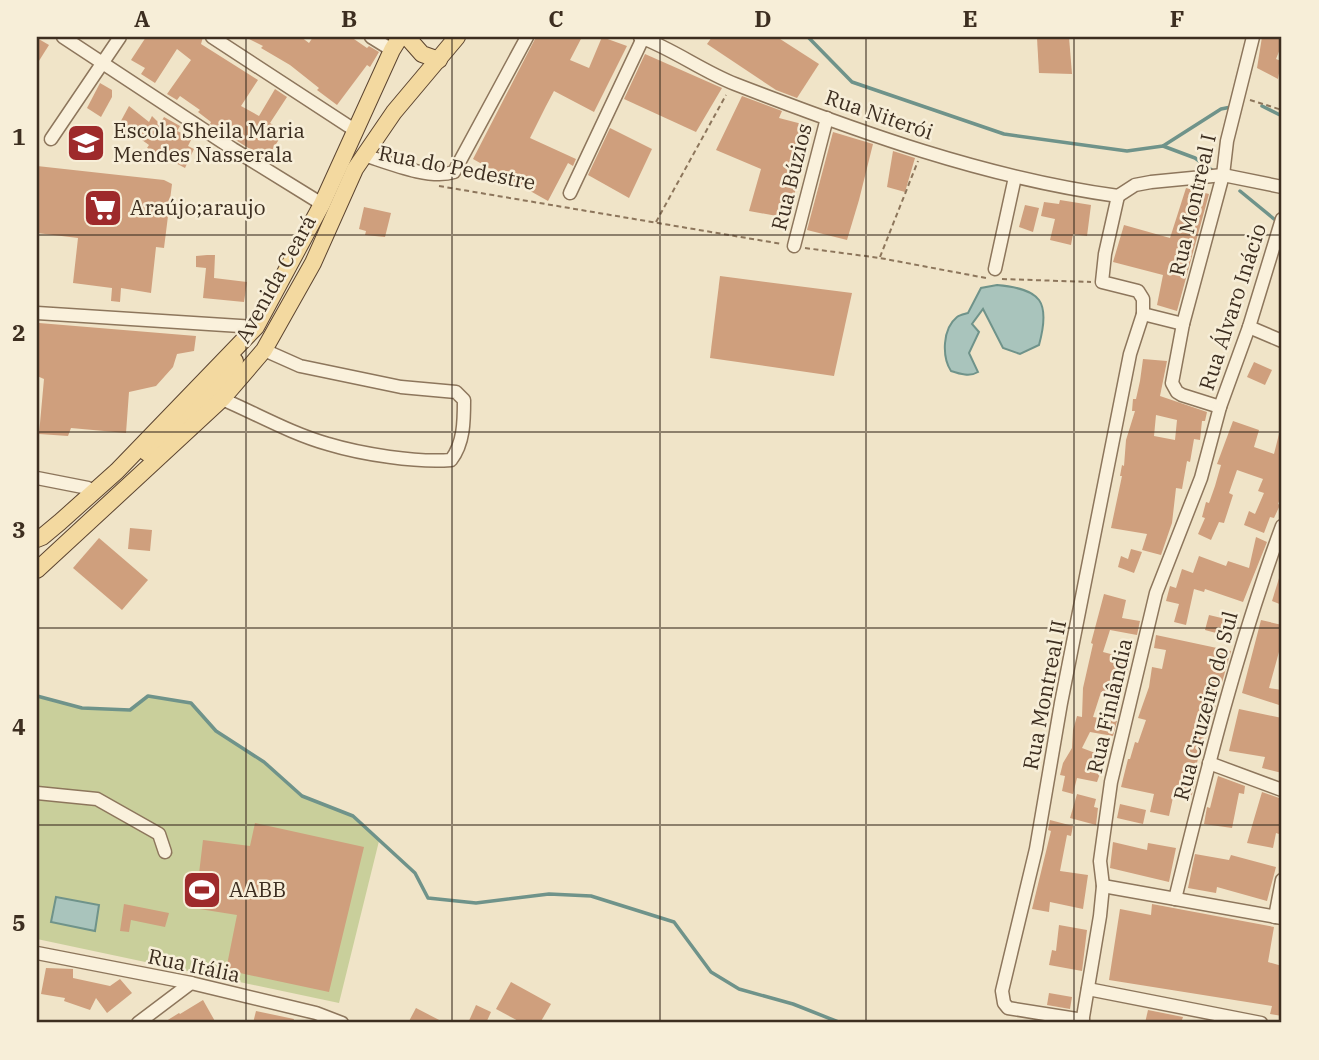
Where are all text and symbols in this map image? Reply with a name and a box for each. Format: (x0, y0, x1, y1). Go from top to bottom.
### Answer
text: A (134, 3, 150, 33)
text: B (341, 3, 357, 33)
text: C (548, 3, 564, 33)
text: D (754, 3, 772, 33)
text: E (962, 3, 978, 33)
text: F (1170, 3, 1184, 33)
street label: Rua Niterói (821, 82, 937, 146)
place label: Escola Sheila Maria Mendes Nasserala (113, 116, 305, 168)
street label: Rua Búzios (764, 120, 818, 233)
text: 1 (12, 121, 26, 151)
school or university icon: Escola Sheila Maria Mendes Nasserala (65, 122, 107, 164)
street label: Rua Montreal I (1162, 131, 1222, 279)
street label: Rua do Pedestre (376, 138, 538, 196)
supermarket icon: Araújo;araujo (82, 187, 124, 229)
place label: Araújo;araujo (130, 193, 266, 221)
street label: Avenida Ceará (228, 209, 322, 348)
street label: Rua Álvaro Inácio (1192, 220, 1272, 394)
text: 2 (12, 317, 26, 347)
text: 3 (12, 514, 26, 544)
street label: Rua Cruzeiro do Sul (1166, 608, 1244, 803)
street label: Rua Montreal II (1016, 617, 1072, 772)
street label: Rua Finlândia (1080, 635, 1138, 776)
text: 4 (12, 711, 26, 741)
sports icon: AABB (181, 869, 223, 911)
place label: AABB (229, 875, 286, 903)
text: 5 (12, 907, 26, 937)
street label: Rua Itália (145, 942, 243, 988)

